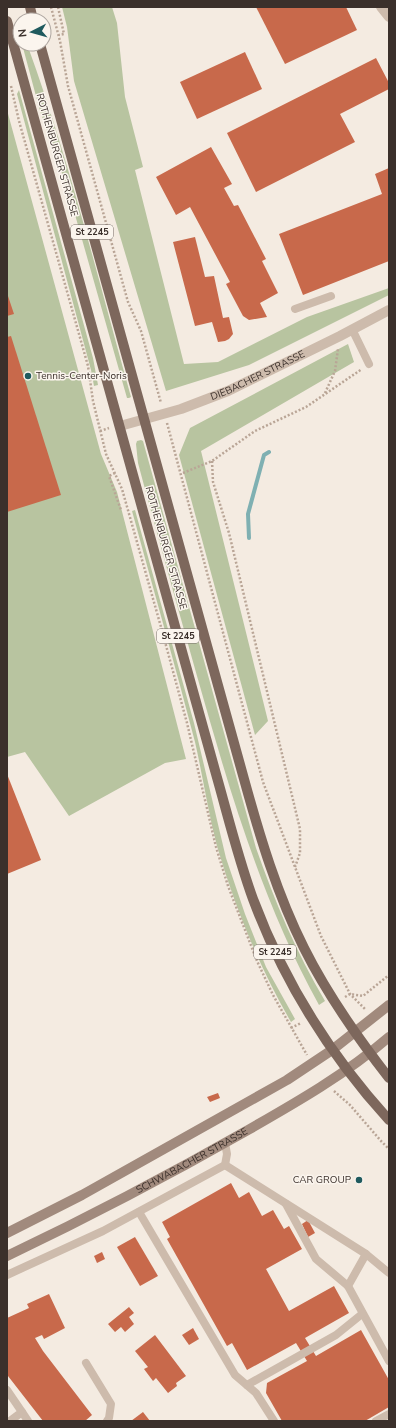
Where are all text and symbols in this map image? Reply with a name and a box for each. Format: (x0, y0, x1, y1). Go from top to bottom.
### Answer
north arrow (12, 12, 52, 52)
text: N (15, 28, 30, 38)
street label: ROTHENBURGER STRASSE (33, 92, 81, 218)
road number: St 2245 (71, 225, 113, 239)
street label: DIEBACHER STRASSE (208, 347, 307, 404)
place label: Tennis-Center-Noris (36, 369, 127, 383)
marker: Tennis-Center-Noris (23, 371, 33, 381)
street label: ROTHENBURGER STRASSE (142, 485, 190, 611)
road number: St 2245 (157, 629, 199, 643)
road number: St 2245 (254, 945, 296, 959)
street label: SCHWABACHER STRASSE (134, 1124, 251, 1197)
place label: CAR GROUP (293, 1173, 352, 1187)
marker: CAR GROUP (354, 1175, 364, 1185)

